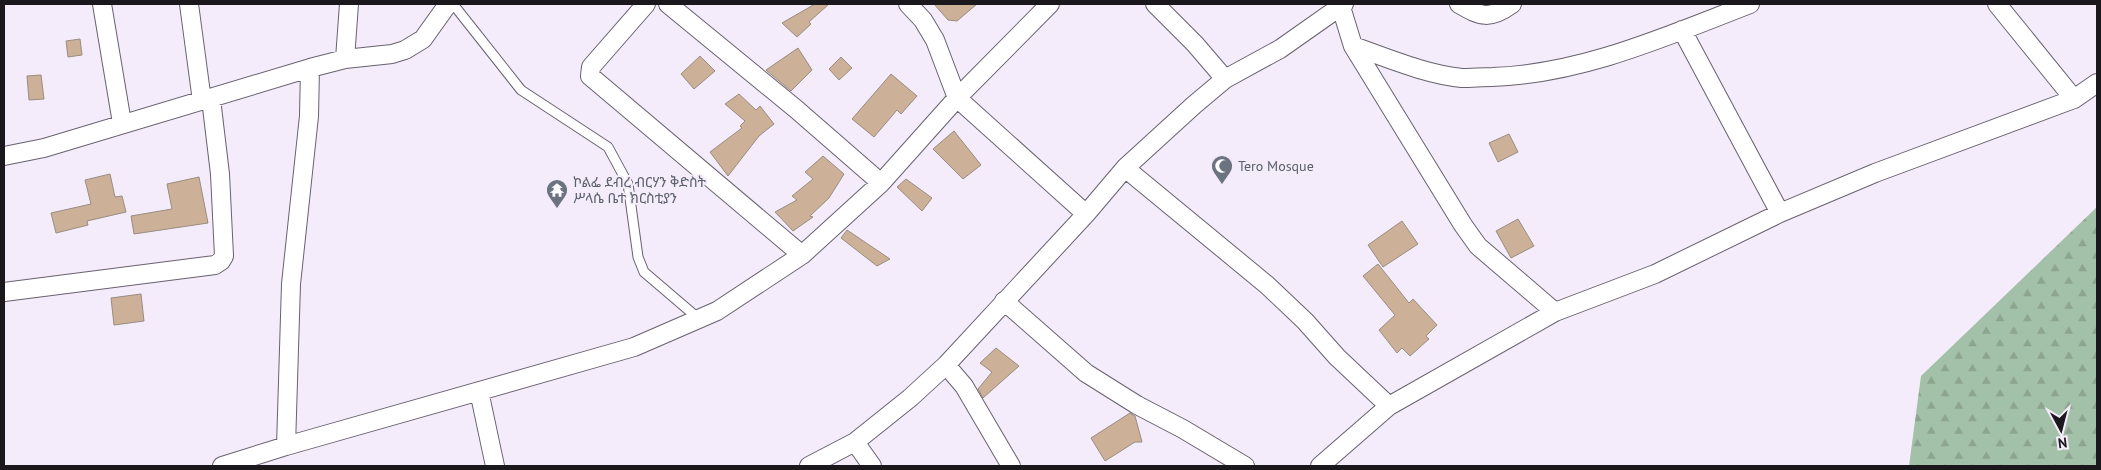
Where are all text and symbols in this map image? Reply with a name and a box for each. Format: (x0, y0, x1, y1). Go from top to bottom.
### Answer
mosque icon: Tero Mosque (1210, 154, 1234, 185)
place label: Tero Mosque (1238, 157, 1314, 175)
place label: ኮልፌ ደብረ ብርሃን ቅድስት ሥላሴ ቤተ ክርስቲያን (573, 173, 707, 207)
temple icon: ኮልፌ ደብረ ብርሃን ቅድስት ሥላሴ ቤተ ክርስቲያን (545, 178, 569, 209)
north arrow (2036, 405, 2086, 455)
text: N (2057, 433, 2068, 452)

